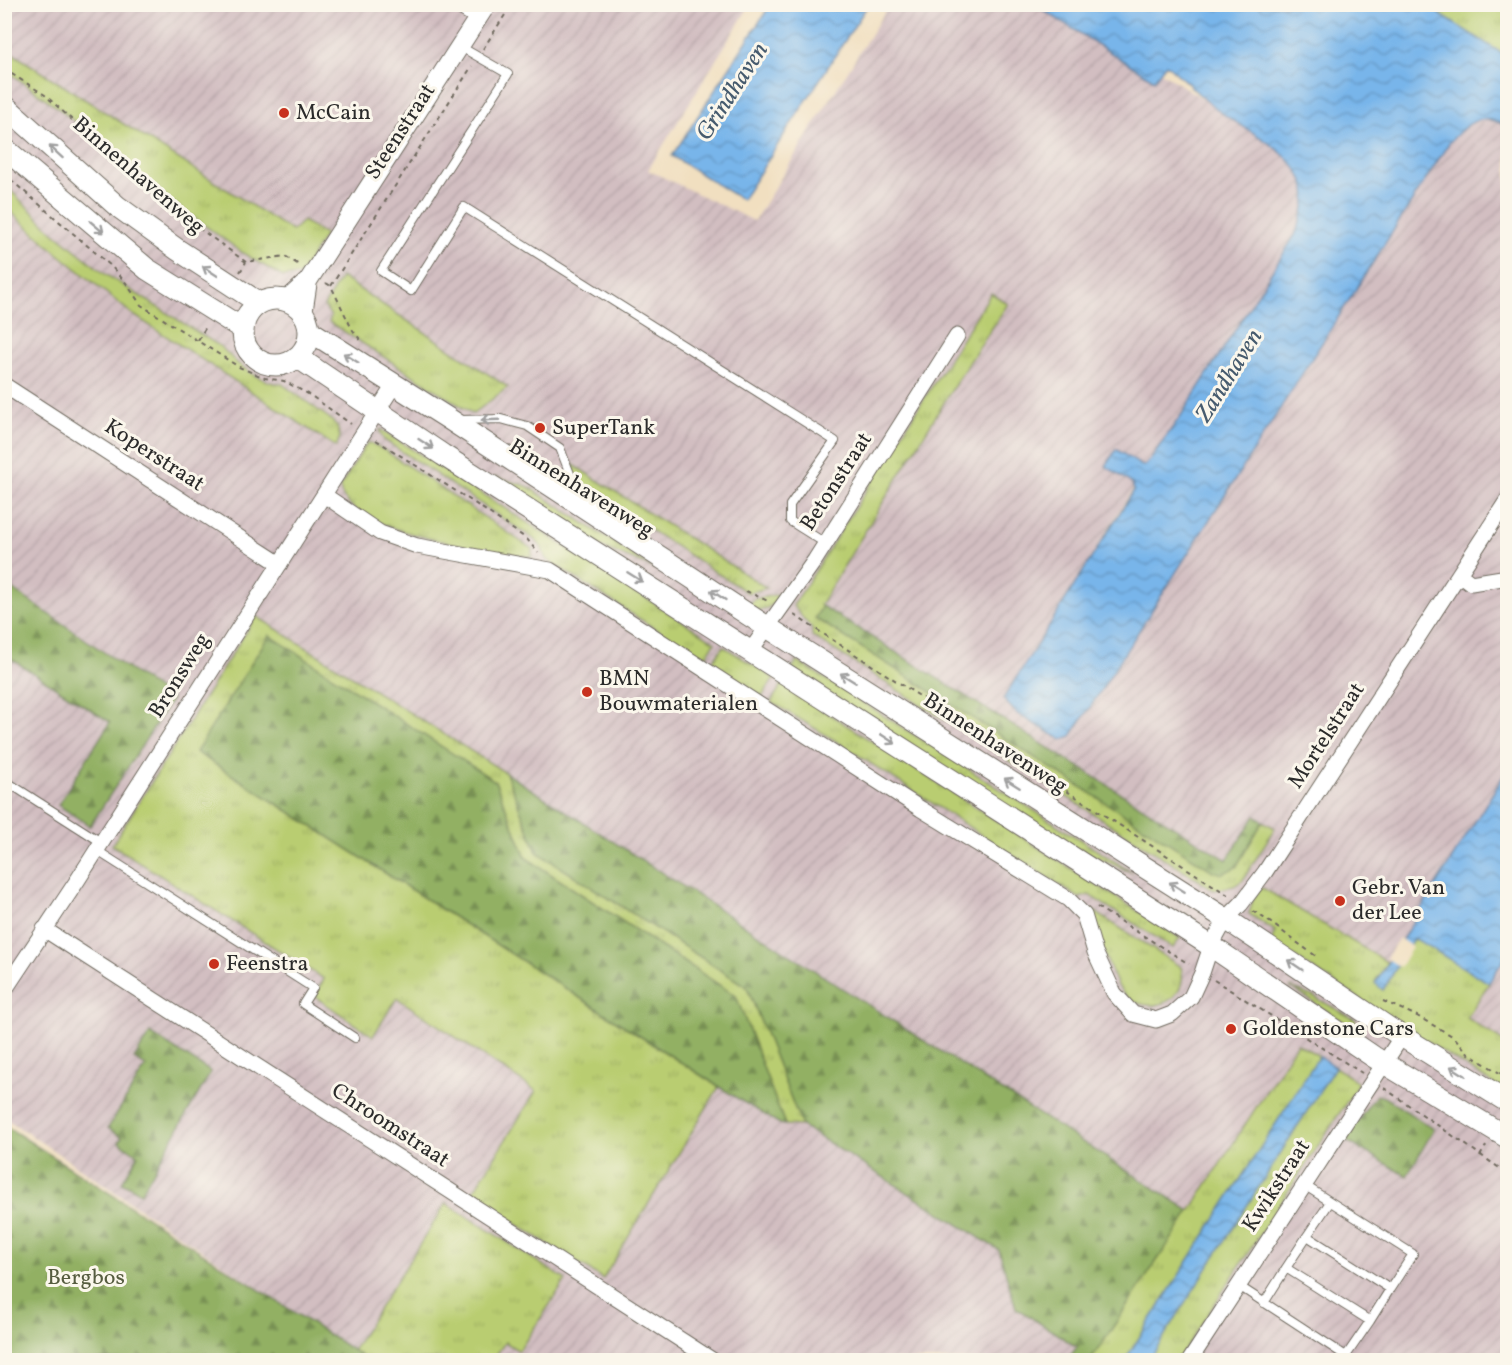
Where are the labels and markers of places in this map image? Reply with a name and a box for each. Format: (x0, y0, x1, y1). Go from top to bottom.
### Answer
place label: McCain (296, 98, 371, 129)
marker: McCain (277, 106, 291, 120)
place label: SuperTank (552, 413, 655, 444)
marker: SuperTank (533, 421, 547, 435)
place label: BMN Bouwmaterialen (599, 664, 758, 720)
marker: BMN Bouwmaterialen (580, 685, 594, 699)
place label: Gebr. Van der Lee (1352, 873, 1445, 929)
marker: Gebr. Van der Lee (1333, 894, 1347, 908)
place label: Feenstra (226, 949, 309, 980)
marker: Feenstra (207, 957, 221, 971)
place label: Goldenstone Cars (1243, 1014, 1414, 1045)
marker: Goldenstone Cars (1224, 1022, 1238, 1036)

